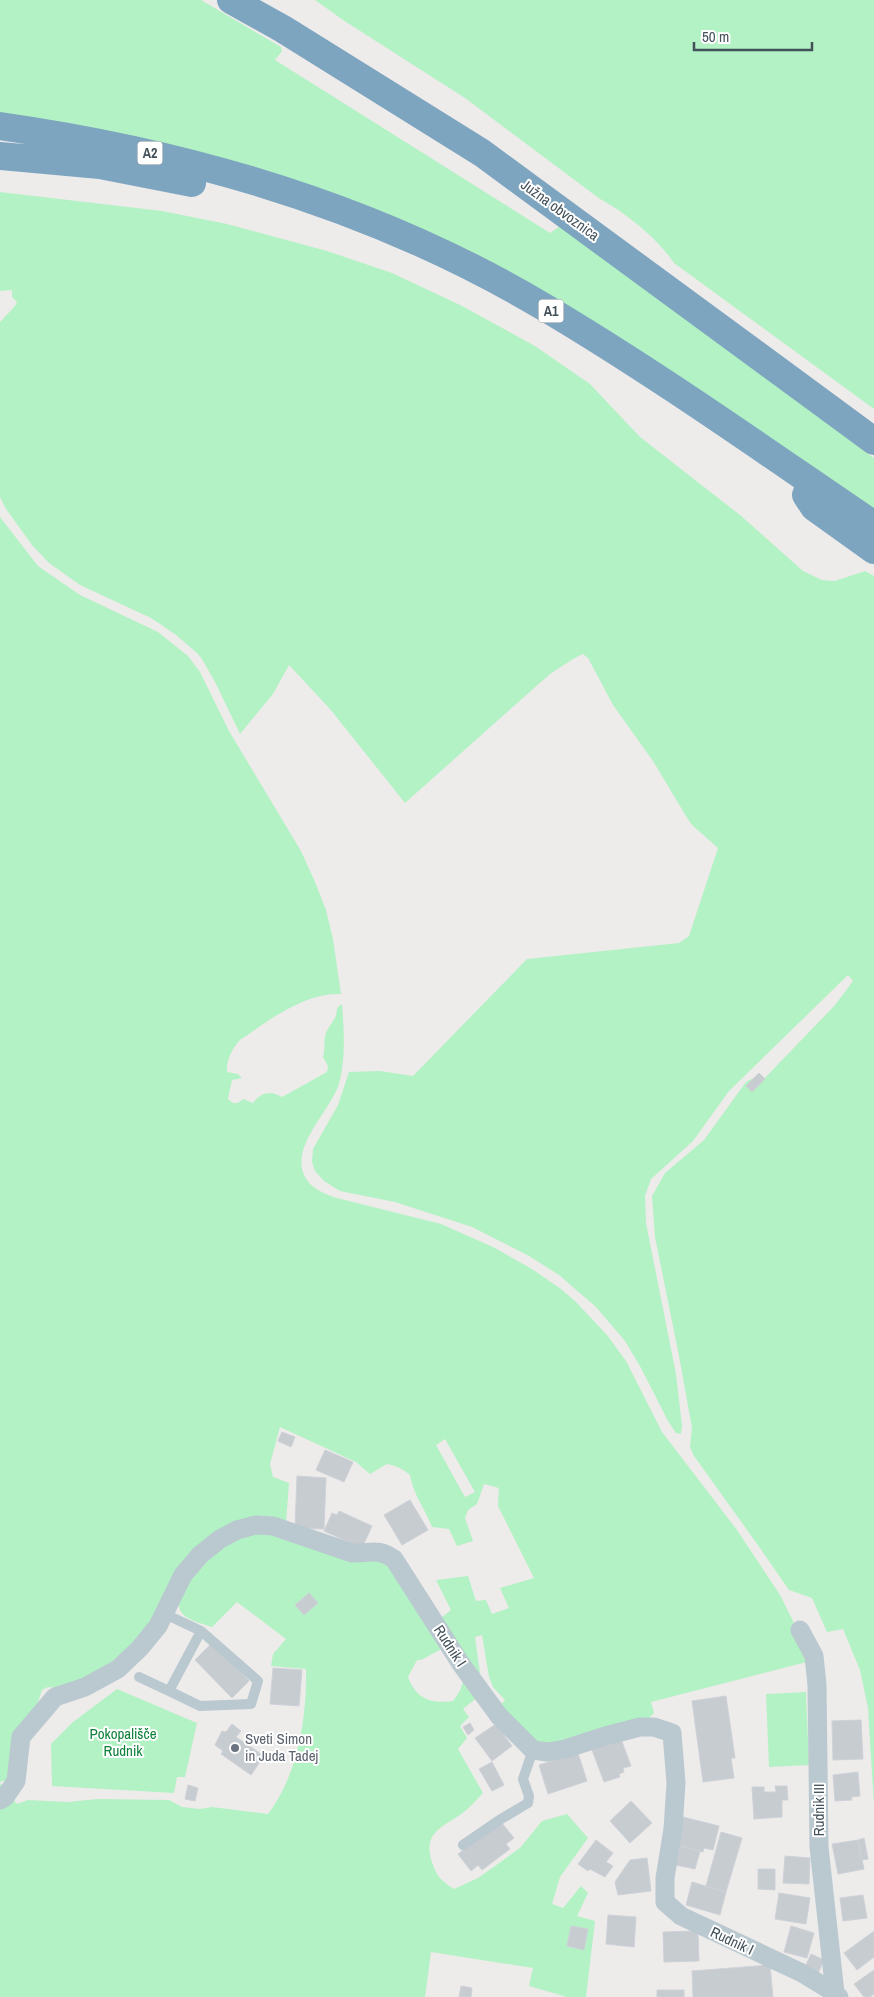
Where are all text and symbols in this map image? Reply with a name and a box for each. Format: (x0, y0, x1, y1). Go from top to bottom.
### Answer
scale bar (694, 20, 812, 52)
text: 50 m (702, 26, 729, 47)
road number: A2 (138, 142, 162, 164)
street label: Južna obvoznica (517, 174, 604, 245)
road number: A1 (538, 300, 564, 322)
street label: Rudnik I (429, 1621, 472, 1671)
park label: Pokopališče Rudnik (89, 1723, 157, 1761)
place label: Sveti Simon in Juda Tadej (245, 1728, 318, 1766)
marker: Sveti Simon in Juda Tadej (229, 1742, 241, 1754)
street label: Rudnik III (808, 1784, 829, 1836)
street label: Rudnik I (707, 1921, 757, 1960)

